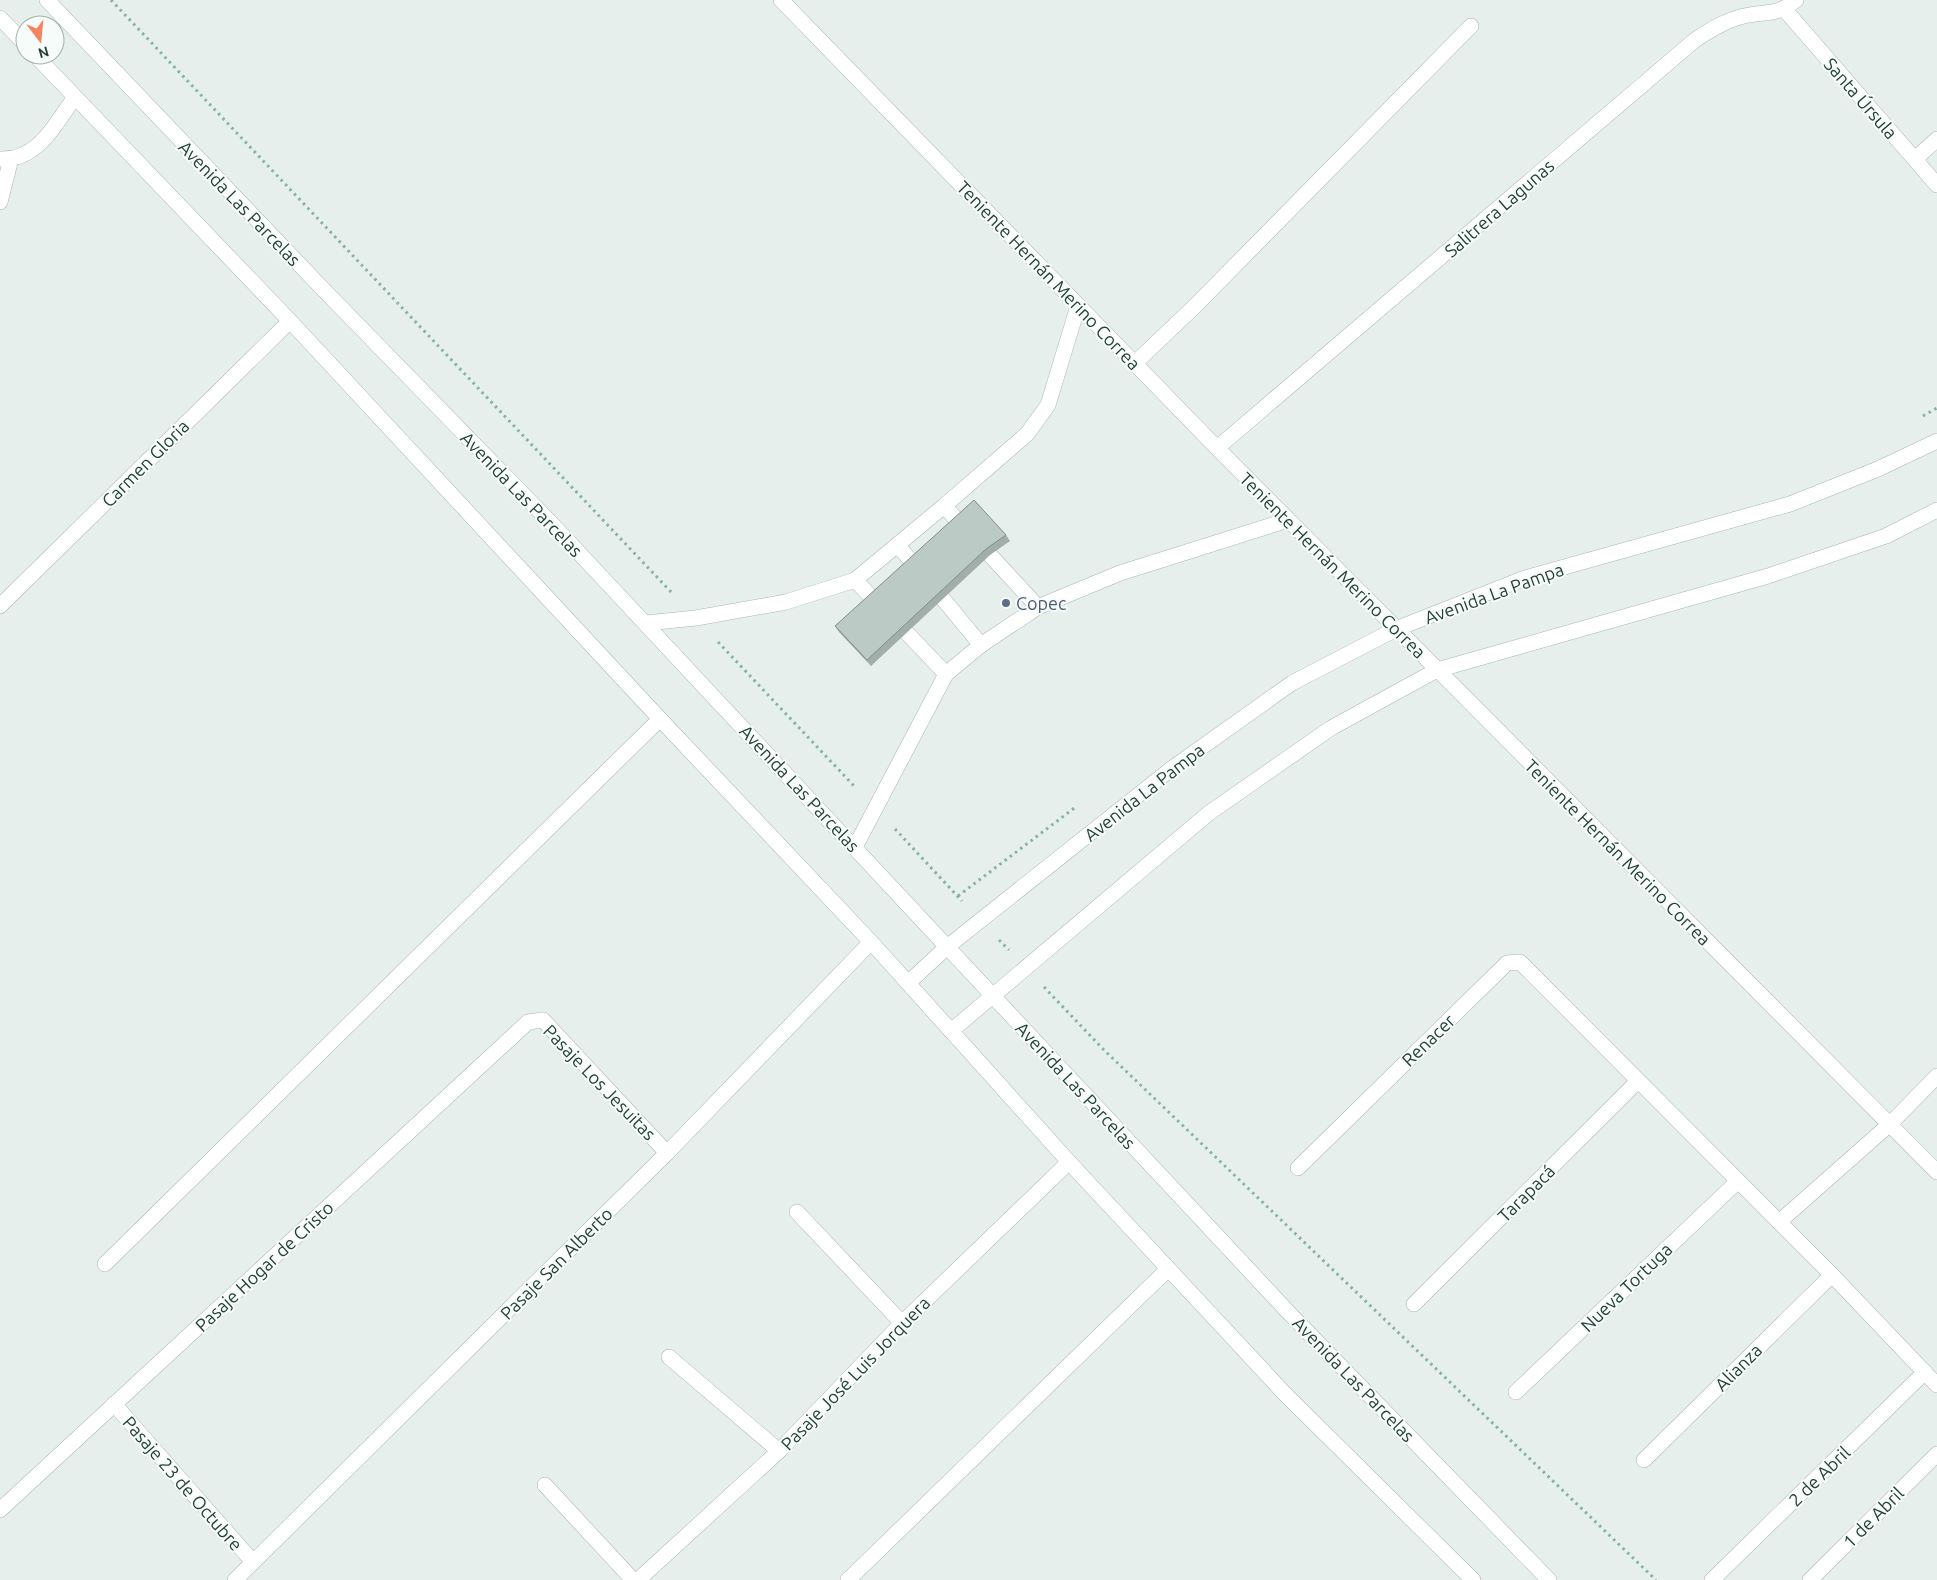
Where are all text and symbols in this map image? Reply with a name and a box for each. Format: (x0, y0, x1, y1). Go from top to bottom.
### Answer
north arrow (15, 15, 65, 65)
text: N (36, 43, 51, 62)
street label: Santa Úrsula (1820, 53, 1902, 143)
street label: Avenida Las Parcelas (175, 136, 305, 270)
street label: Salitrera Lagunas (1440, 155, 1558, 261)
street label: Teniente Hernán Merino Correa (953, 177, 1145, 373)
street label: Carmen Gloria (97, 415, 193, 511)
street label: Avenida Las Parcelas (457, 427, 587, 561)
street label: Teniente Hernán Merino Correa (1236, 468, 1430, 662)
street label: Avenida La Pampa (1422, 559, 1566, 627)
place label: Copec (1016, 593, 1066, 613)
marker: Copec (1000, 597, 1012, 609)
street label: Avenida Las Parcelas (736, 721, 864, 856)
street label: Avenida La Pampa (1080, 739, 1208, 845)
street label: Teniente Hernán Merino Correa (1521, 755, 1715, 949)
street label: Renacer (1397, 1010, 1459, 1070)
street label: Avenida Las Parcelas (1012, 1018, 1140, 1153)
street label: Pasaje Los Jesuitas (540, 1020, 660, 1144)
street label: Tarapacá (1493, 1160, 1559, 1226)
street label: Pasaje Hogar de Cristo (191, 1197, 337, 1335)
street label: Pasaje San Alberto (496, 1203, 616, 1323)
street label: Nueva Tortuga (1576, 1239, 1676, 1335)
street label: Pasaje José Luis Jorquera (776, 1292, 934, 1454)
street label: Avenida Las Parcelas (1289, 1312, 1419, 1446)
street label: Alianza (1710, 1339, 1766, 1395)
street label: Pasaje 23 de Octubre (119, 1412, 247, 1554)
street label: 2 de Abril (1784, 1442, 1854, 1510)
street label: 1 de Abril (1839, 1483, 1907, 1551)

